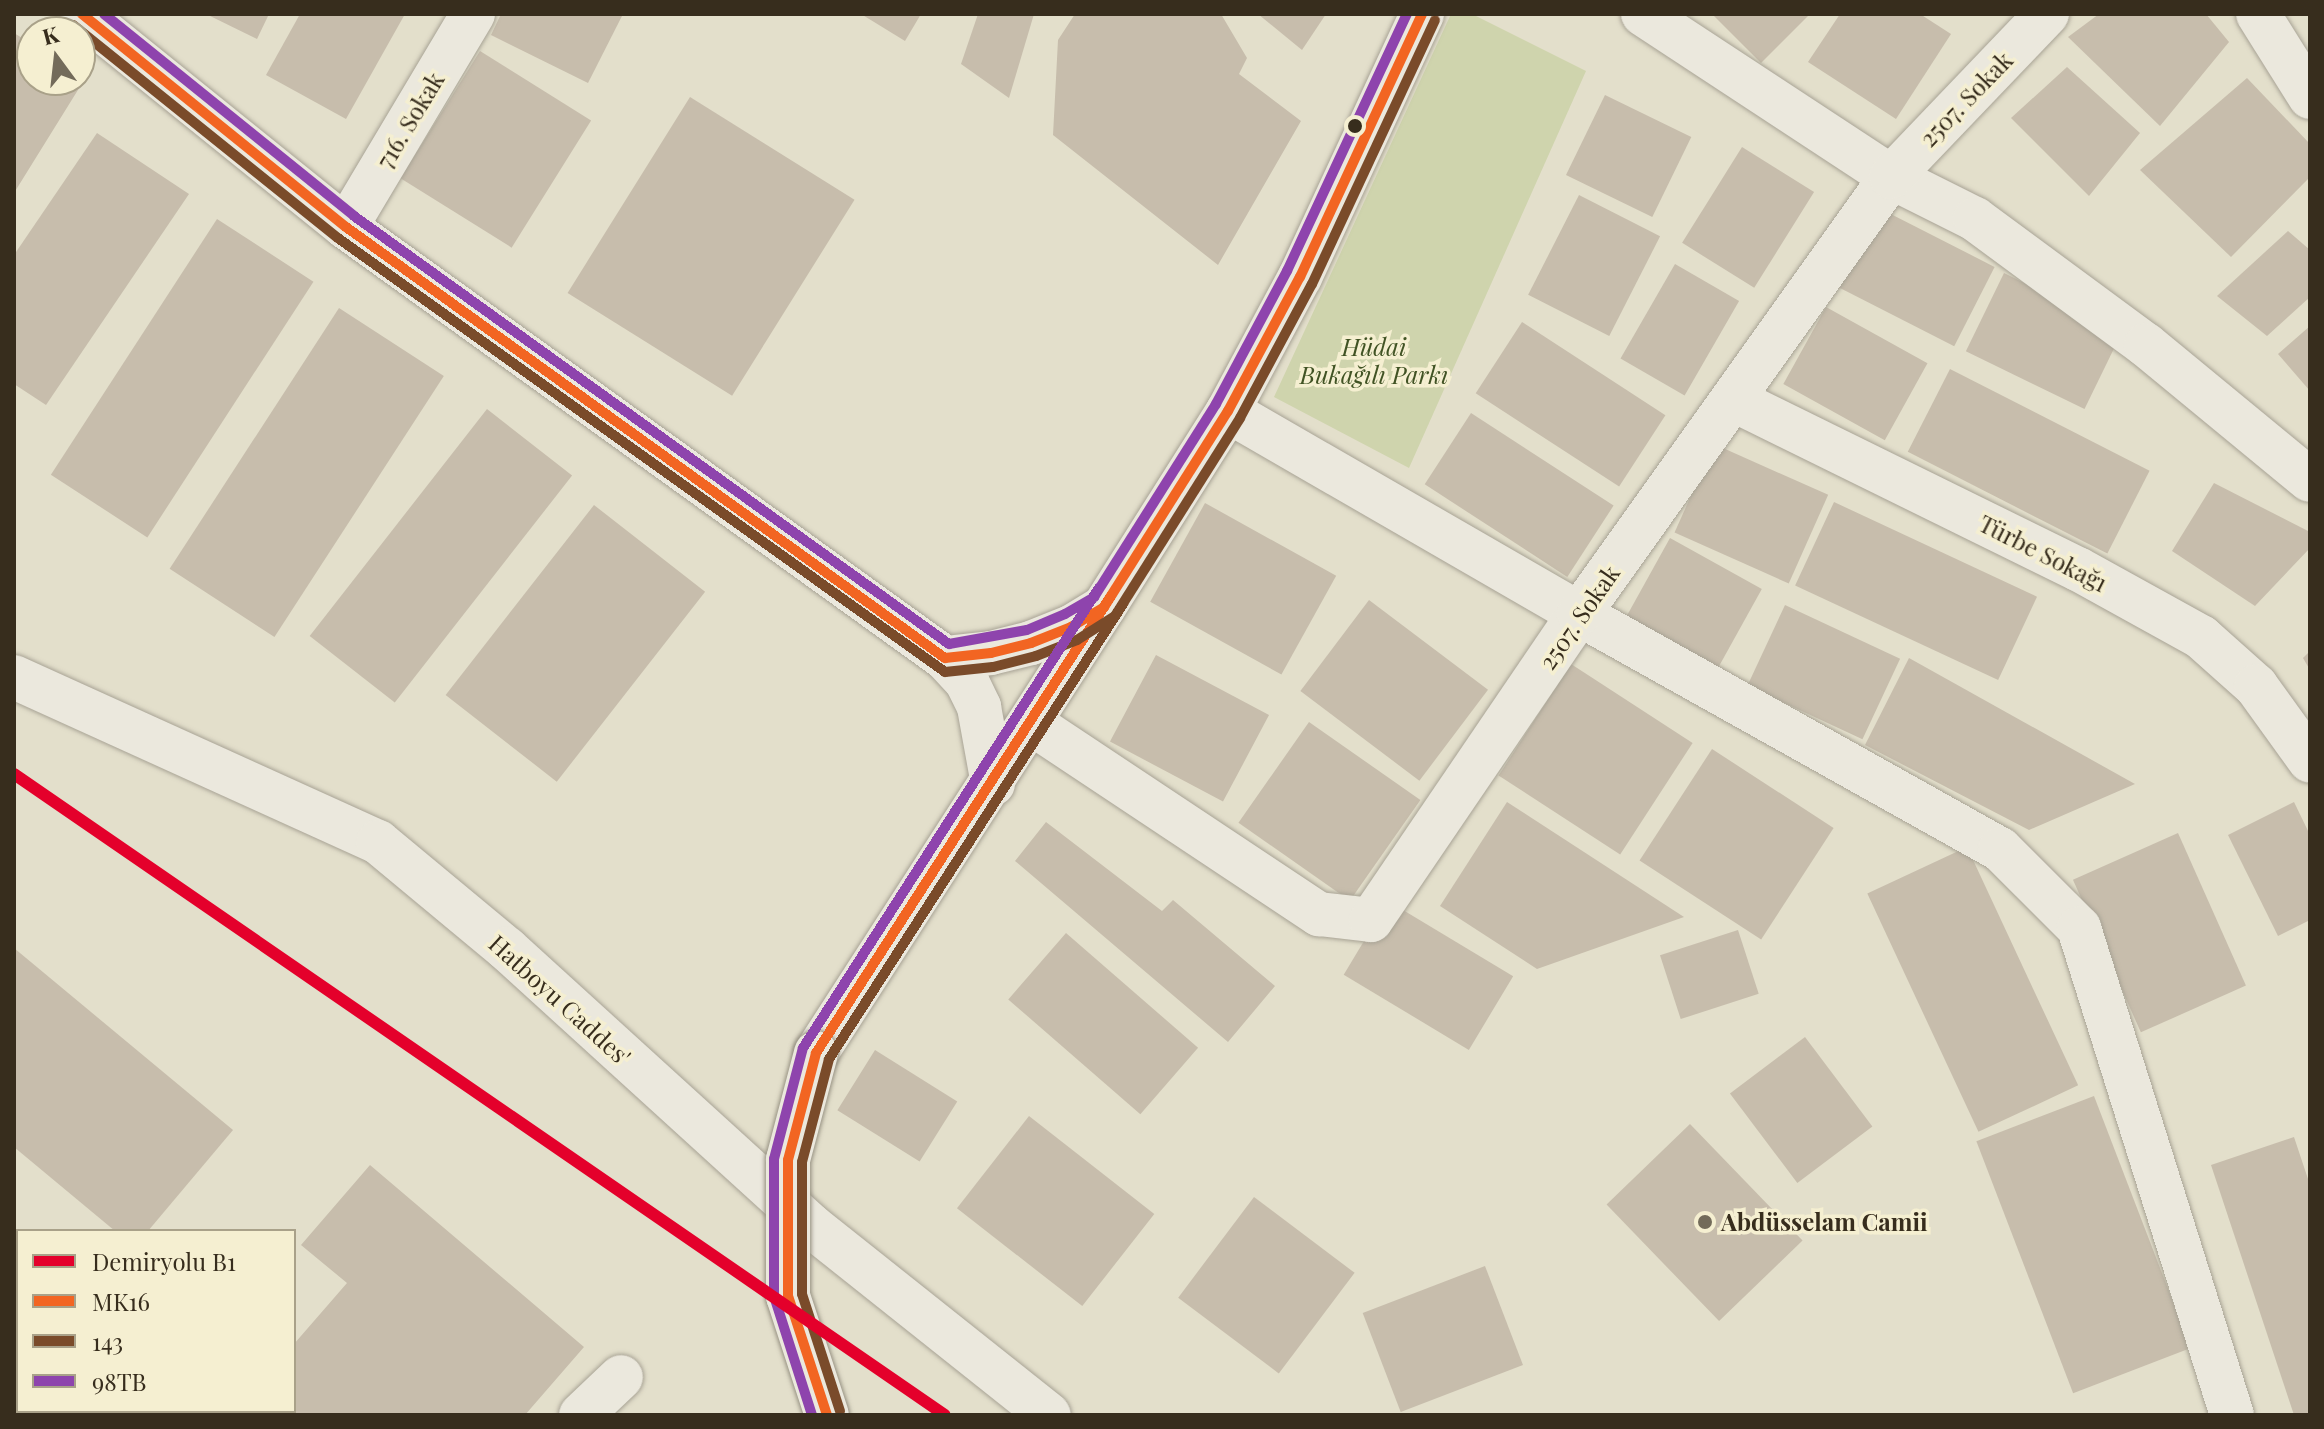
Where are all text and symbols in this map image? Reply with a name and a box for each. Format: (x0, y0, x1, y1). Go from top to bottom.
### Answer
north arrow (16, 16, 96, 96)
text: K (39, 18, 62, 51)
street label: 2507. Sokak (1914, 46, 2018, 152)
street label: 716. Sokak (370, 67, 450, 173)
unlabelled marker (1347, 118, 1363, 134)
park label: Hüdai Bukağılı Parkı (1300, 333, 1448, 389)
street label: Türbe Sokağı (1974, 509, 2112, 597)
street label: 2507. Sokak (1533, 559, 1625, 675)
street label: Hatboyu Caddes' (483, 929, 637, 1071)
place label: Abdüsselam Camii (1721, 1208, 1928, 1236)
marker: Abdüsselam Camii (1696, 1213, 1714, 1231)
legend (16, 1229, 296, 1413)
text: Demiryolu B1 (92, 1245, 236, 1277)
text: MK16 (92, 1285, 150, 1317)
text: 143 (92, 1325, 123, 1357)
text: 98TB (92, 1365, 147, 1397)

